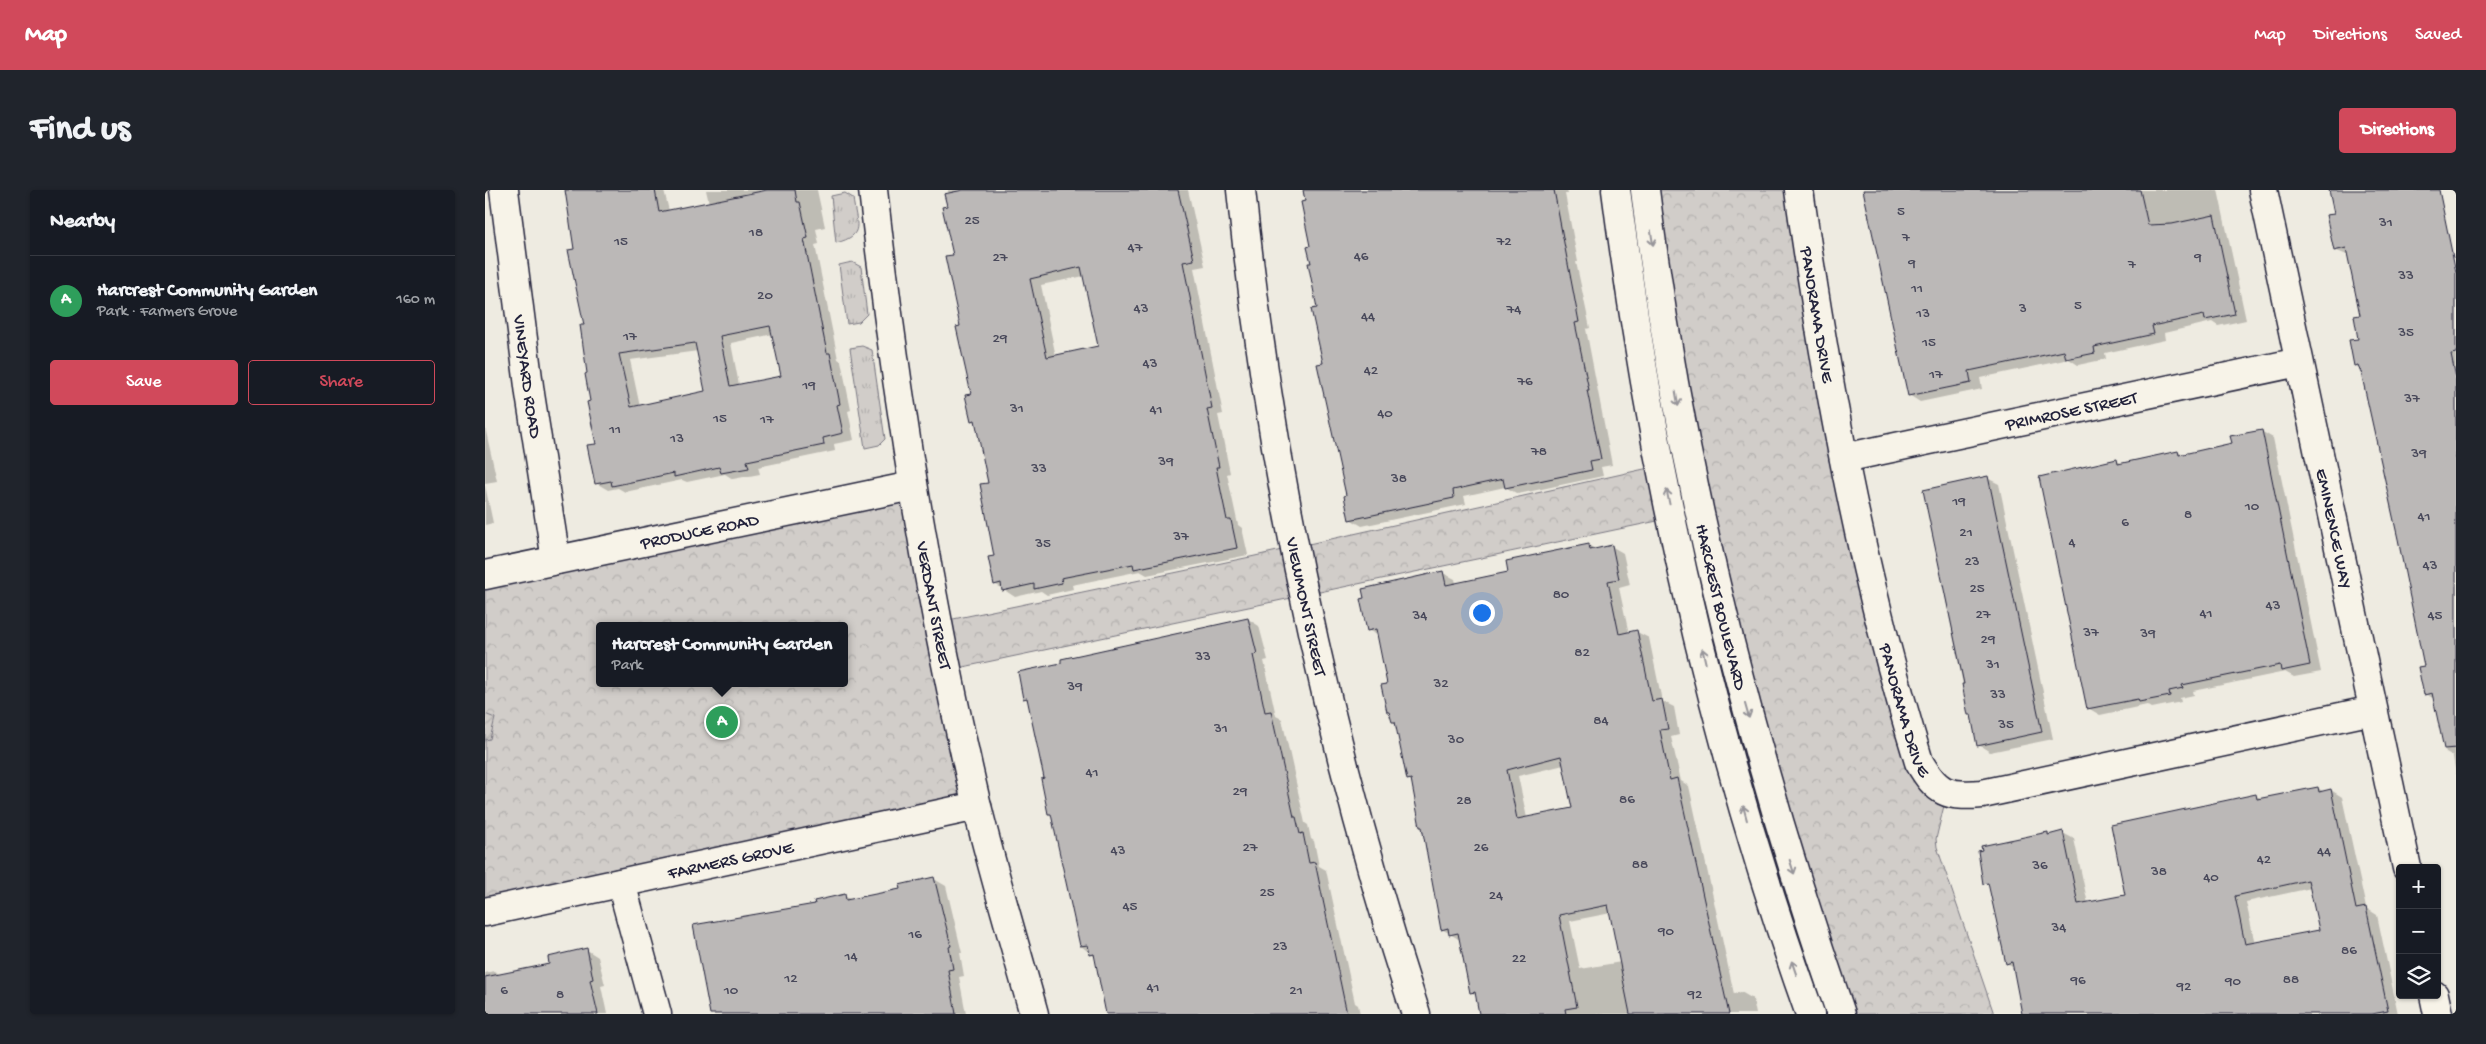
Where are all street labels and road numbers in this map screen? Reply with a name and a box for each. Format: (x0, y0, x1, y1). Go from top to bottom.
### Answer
street label: PANORAMA DRIVE (1794, 245, 1837, 385)
street label: VINEYARD ROAD (507, 313, 545, 440)
street label: PRIMROSE STREET (2003, 388, 2140, 437)
street label: EMINENCE WAY (2309, 467, 2355, 591)
street label: PRODUCE ROAD (638, 510, 761, 556)
street label: HARCREST BOULEVARD (1689, 522, 1750, 693)
street label: VIEWMONT STREET (1280, 535, 1330, 680)
street label: VERDANT STREET (910, 539, 955, 673)
street label: PANORAMA DRIVE (1873, 641, 1934, 782)
street label: FARMERS GROVE (665, 838, 796, 886)

